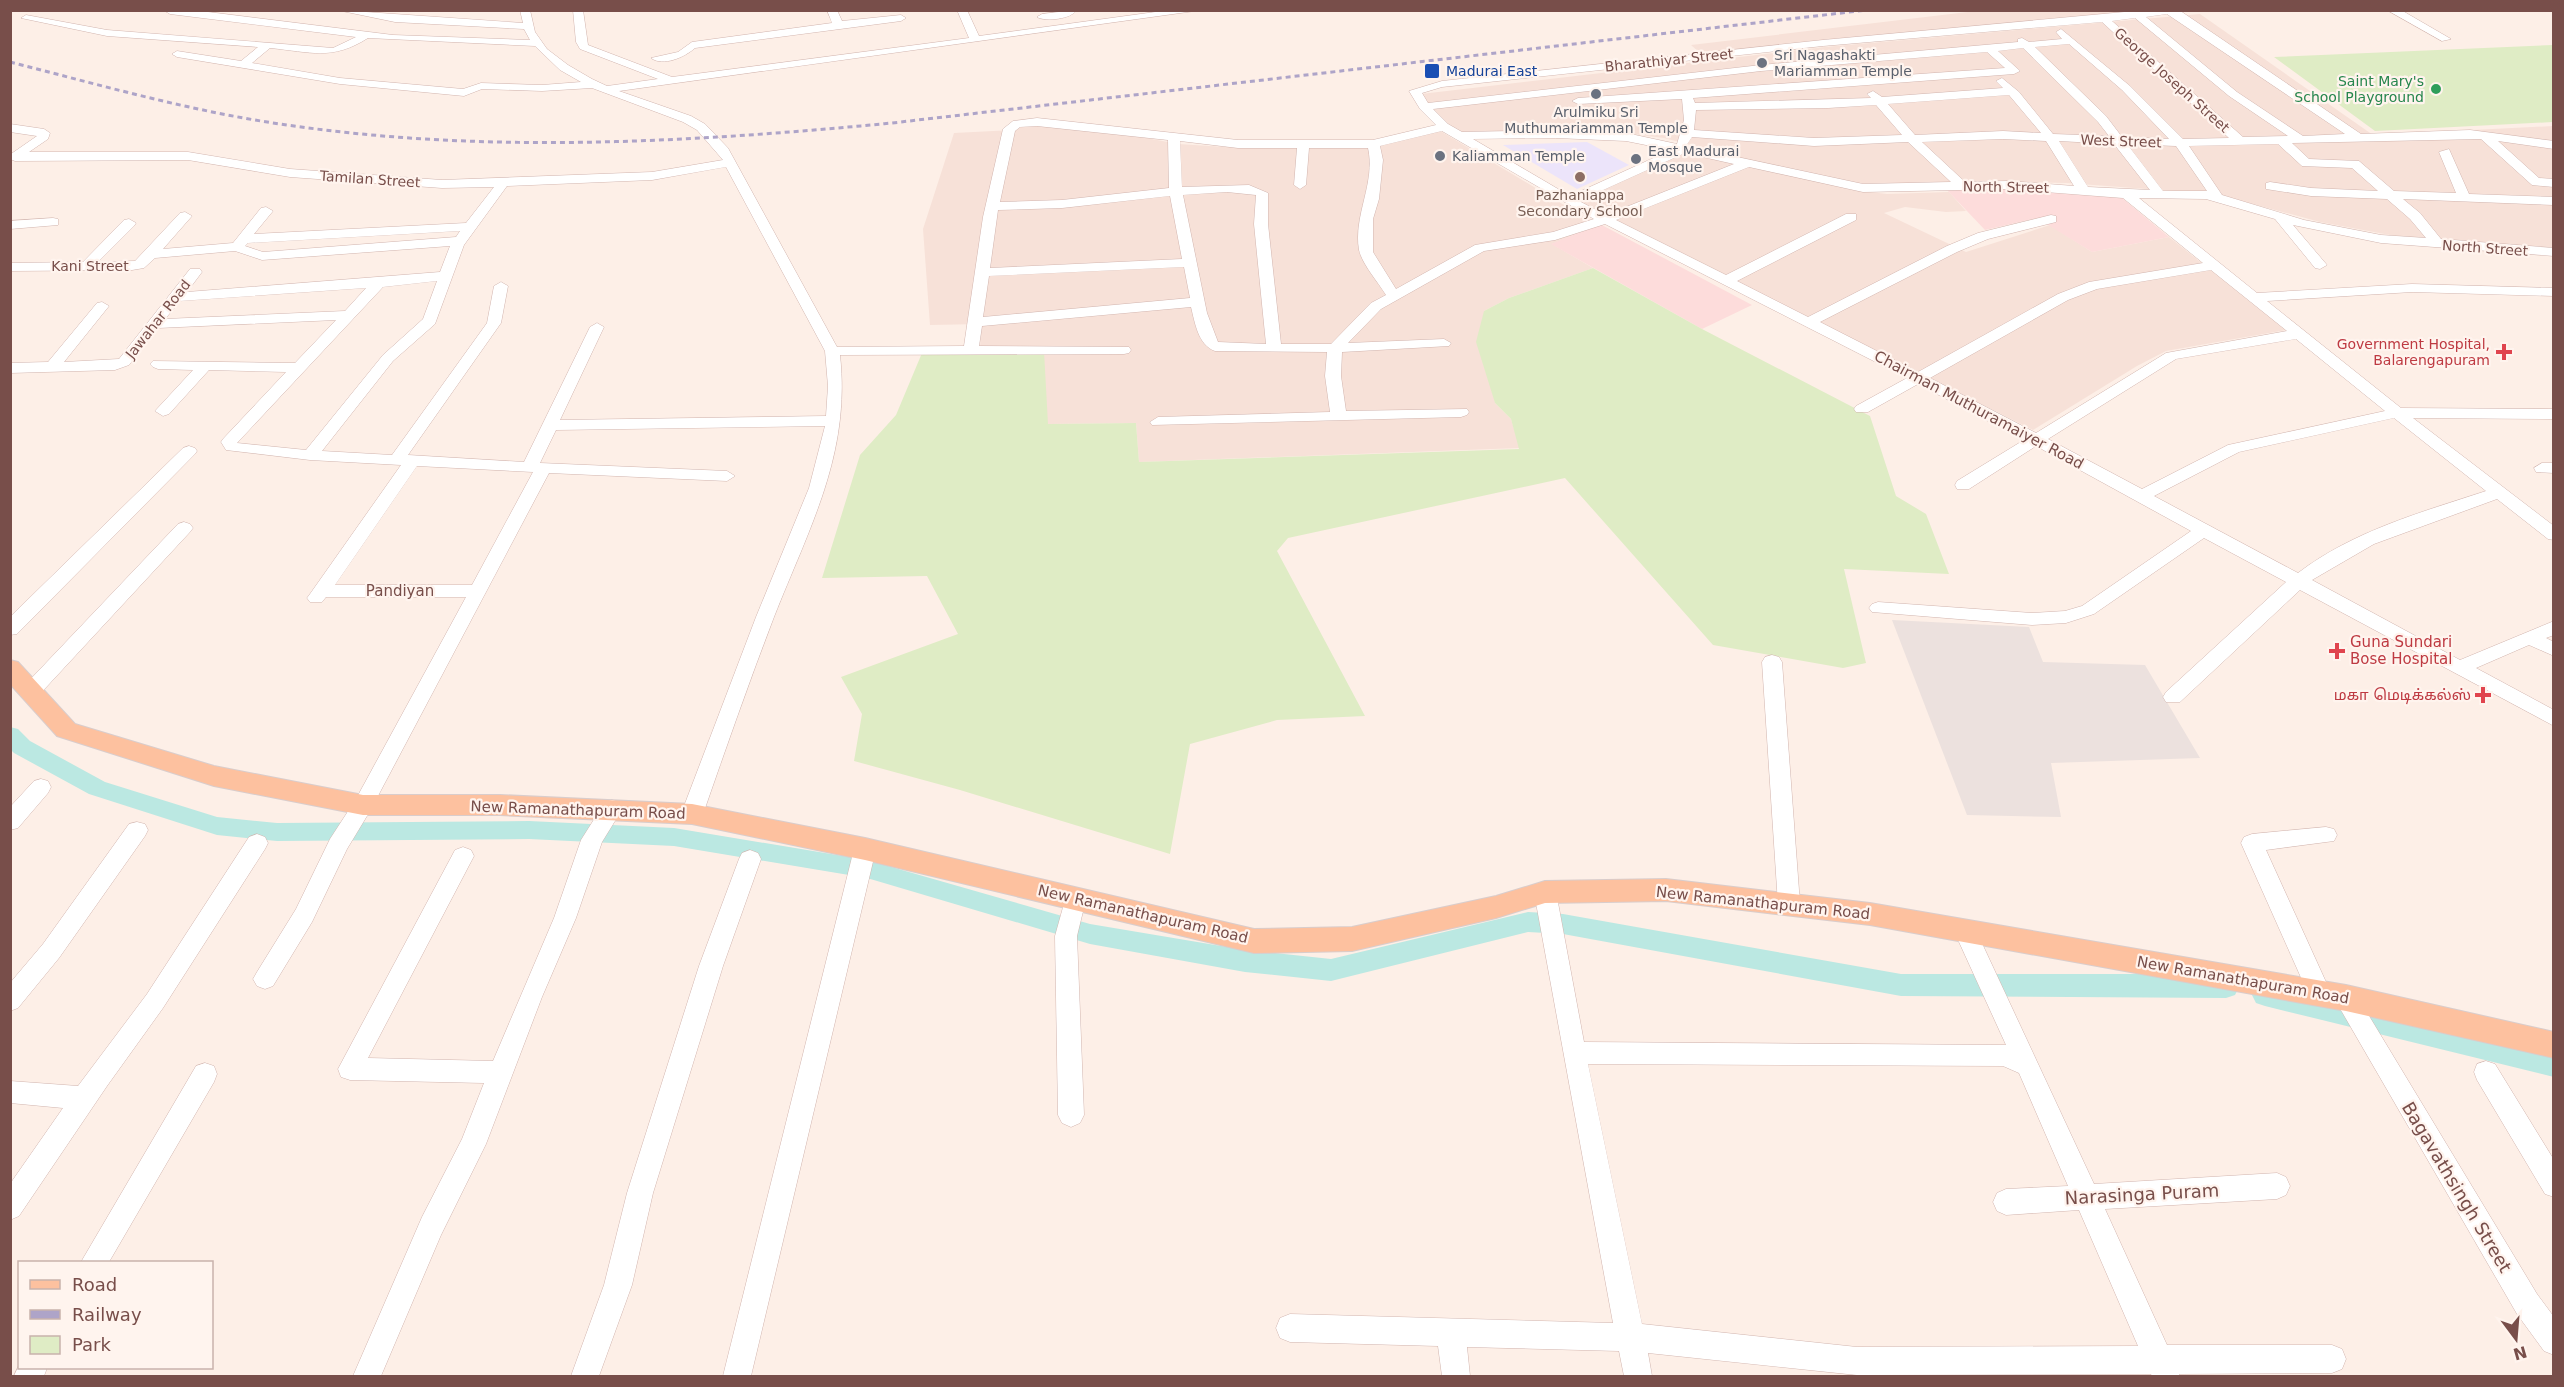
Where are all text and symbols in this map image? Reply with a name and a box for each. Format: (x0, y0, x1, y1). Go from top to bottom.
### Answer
street label: George Joseph Street (2111, 24, 2233, 136)
street label: Bharathiyar Street (1604, 45, 1735, 75)
place label: Sri Nagashakti Mariamman Temple (1774, 47, 1912, 79)
marker: Sri Nagashakti Mariamman Temple (1755, 56, 1769, 70)
marker: Madurai East (1423, 62, 1441, 80)
place label: Madurai East (1446, 63, 1538, 79)
place label: Saint Mary's School Playground (2294, 73, 2424, 105)
marker: Saint Mary's School Playground (2429, 82, 2443, 96)
marker: Arulmiku Sri Muthumariamman Temple (1589, 87, 1603, 101)
place label: Arulmiku Sri Muthumariamman Temple (1504, 104, 1688, 136)
street label: West Street (2080, 132, 2162, 150)
place label: East Madurai Mosque (1648, 143, 1739, 175)
place label: Kaliamman Temple (1452, 148, 1585, 164)
marker: Kaliamman Temple (1433, 149, 1447, 163)
marker: East Madurai Mosque (1629, 152, 1643, 166)
street label: Tamilan Street (318, 167, 421, 191)
marker: Pazhaniappa Secondary School (1573, 170, 1587, 184)
street label: North Street (1963, 178, 2050, 196)
place label: Pazhaniappa Secondary School (1517, 187, 1643, 219)
street label: North Street (2441, 237, 2529, 259)
street label: Kani Street (51, 258, 129, 274)
street label: Jawahar Road (122, 276, 194, 362)
place label: Government Hospital, Balarengapuram (2337, 336, 2490, 368)
marker: Government Hospital, Balarengapuram (2495, 343, 2513, 361)
street label: Chairman Muthuramaiyer Road (1871, 347, 2087, 473)
street label: Pandiyan (366, 582, 434, 600)
place label: Guna Sundari Bose Hospital (2350, 633, 2452, 668)
marker: Guna Sundari Bose Hospital (2328, 642, 2346, 660)
place label: மகா மெடிக்கல்ஸ் (2334, 686, 2471, 705)
marker: மகா மெடிக்கல்ஸ் (2476, 688, 2490, 702)
street label: New Ramanathapuram Road (470, 797, 686, 823)
street label: New Ramanathapuram Road (1036, 881, 1250, 947)
street label: New Ramanathapuram Road (1655, 883, 1871, 923)
street label: New Ramanathapuram Road (2135, 952, 2351, 1008)
street label: Bagavathsingh Street (2398, 1098, 2516, 1276)
street label: Narasinga Puram (2064, 1179, 2220, 1209)
legend (18, 1261, 213, 1369)
text: Road (72, 1274, 117, 1295)
text: Railway (72, 1304, 142, 1325)
north arrow (2486, 1309, 2546, 1369)
text: Park (72, 1334, 111, 1355)
text: N (2511, 1342, 2529, 1364)

